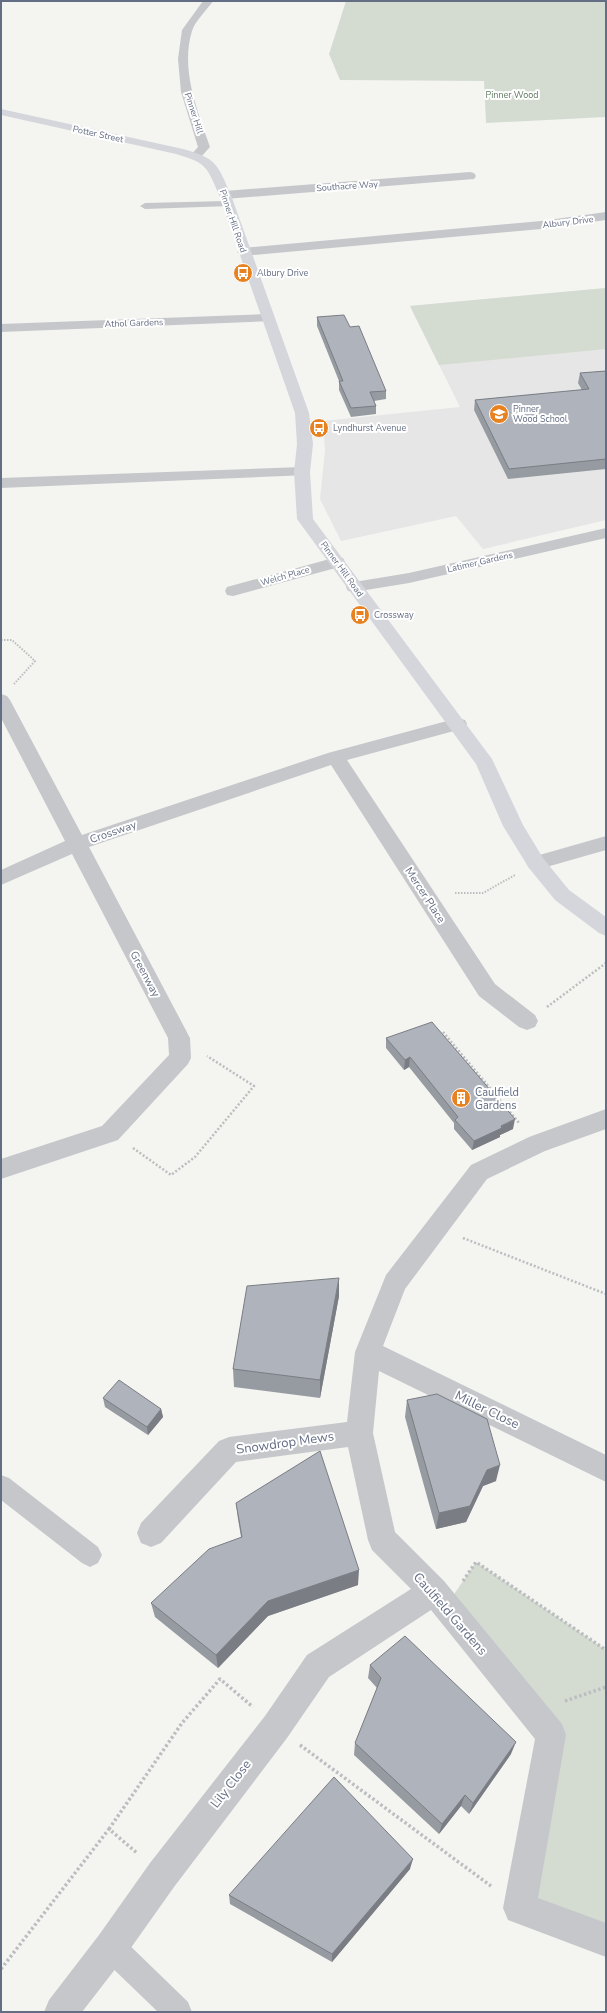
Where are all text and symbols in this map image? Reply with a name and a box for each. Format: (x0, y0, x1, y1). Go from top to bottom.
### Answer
park label: Pinner Wood (486, 89, 538, 101)
street label: Pinner Hill (182, 91, 206, 135)
street label: Potter Street (72, 123, 125, 145)
street label: Southacre Way (316, 178, 379, 194)
street label: Pinner Hill Road (217, 188, 249, 254)
street label: Albury Drive (542, 213, 594, 231)
bus stop icon: Albury Drive (232, 262, 254, 284)
place label: Albury Drive (257, 267, 309, 279)
street label: Athol Gardens (104, 316, 164, 330)
school or university icon: Pinner Wood School (488, 403, 510, 425)
place label: Pinner Wood School (513, 403, 568, 425)
bus stop icon: Lyndhurst Avenue (308, 417, 330, 439)
place label: Lyndhurst Avenue (333, 422, 406, 434)
street label: Pinner Hill Road (318, 539, 366, 599)
street label: Latimer Gardens (446, 549, 514, 575)
street label: Welch Place (259, 563, 311, 589)
bus stop icon: Crossway (349, 604, 371, 626)
place label: Crossway (374, 609, 414, 621)
street label: Crossway (88, 817, 139, 847)
street label: Mercer Place (401, 864, 449, 926)
street label: Greenway (127, 948, 164, 1000)
place label: Caulfield Gardens (475, 1085, 519, 1113)
building icon: Caulfield Gardens (450, 1087, 472, 1109)
street label: Miller Close (452, 1387, 522, 1433)
street label: Snowdrop Mews (235, 1427, 335, 1459)
street label: Caulfield Gardens (409, 1569, 491, 1659)
street label: Lily Close (206, 1756, 256, 1812)

